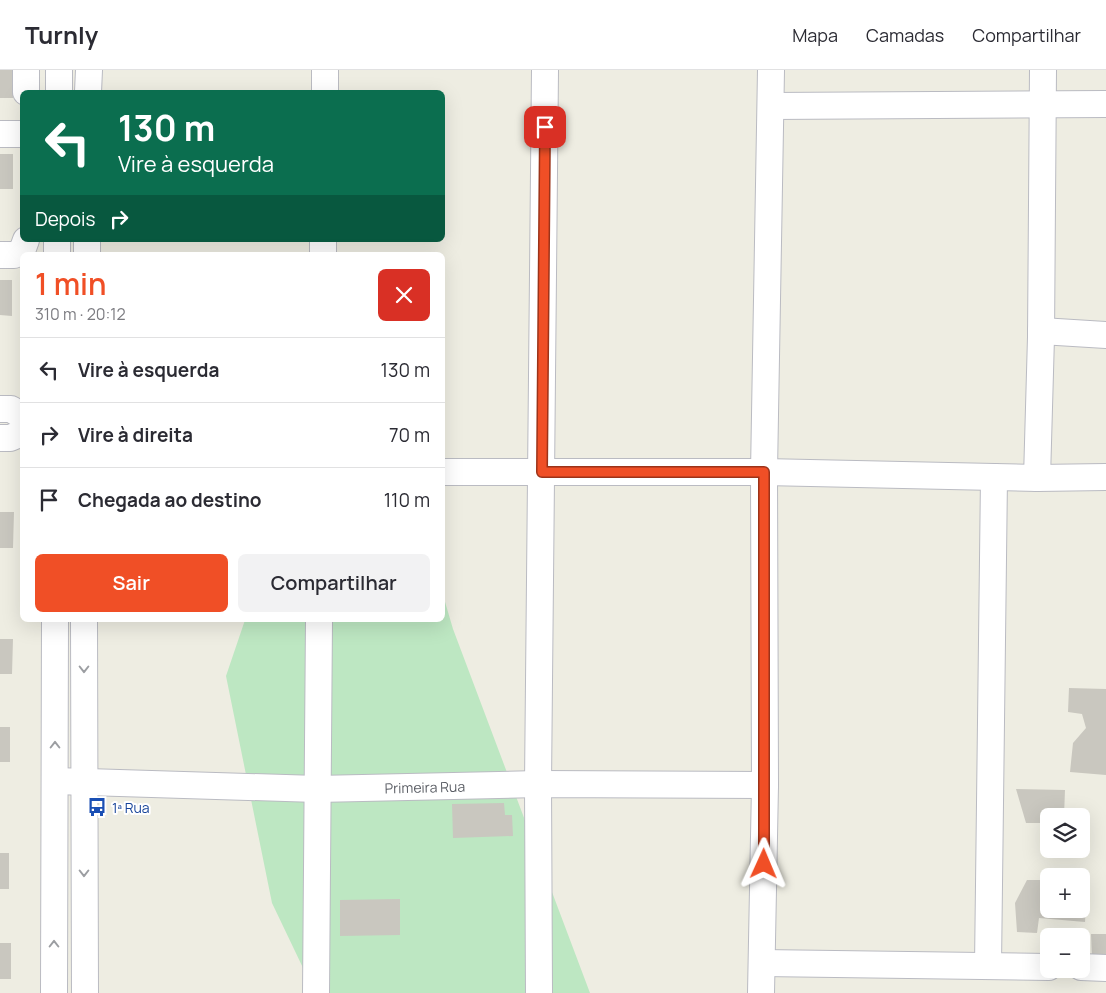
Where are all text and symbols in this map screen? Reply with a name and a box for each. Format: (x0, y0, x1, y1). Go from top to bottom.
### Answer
text: Turnly (25, 18, 98, 51)
text: Mapa (792, 23, 838, 47)
text: Camadas (866, 23, 944, 47)
text: Compartilhar (972, 23, 1081, 47)
text: 130 m (118, 104, 215, 152)
pin (524, 106, 566, 148)
icon: left (35, 110, 100, 175)
icon: arrive (531, 113, 559, 141)
text: Vire à esquerda (118, 149, 274, 179)
icon: right (105, 205, 133, 233)
text: Depois (35, 206, 95, 232)
text: 1 min (35, 263, 107, 304)
button: close (378, 269, 430, 321)
text: 310 m · 20:12 (35, 303, 126, 325)
icon: left (35, 356, 63, 384)
text: Vire à esquerda (78, 357, 219, 383)
text: 130 m (381, 357, 430, 383)
icon: right (35, 421, 63, 449)
text: Vire à direita (78, 422, 193, 448)
text: 70 m (389, 422, 430, 448)
icon: arrive (35, 486, 63, 514)
text: Chegada ao destino (78, 487, 261, 513)
text: 110 m (384, 487, 430, 513)
button: Sair (35, 554, 228, 612)
button: Compartilhar (238, 554, 430, 612)
one-way arrow (79, 665, 89, 673)
one-way arrow (50, 740, 60, 748)
street label: Primeira Rua (384, 776, 465, 797)
bus stop icon: 1ª Rua (86, 796, 108, 818)
place label: 1ª Rua (112, 798, 150, 817)
map controls (1040, 808, 1090, 978)
button: layers (1040, 808, 1090, 858)
position arrow (737, 837, 789, 889)
button: + (1040, 868, 1090, 918)
one-way arrow (79, 870, 89, 877)
button: − (1040, 928, 1090, 978)
one-way arrow (49, 940, 59, 948)

